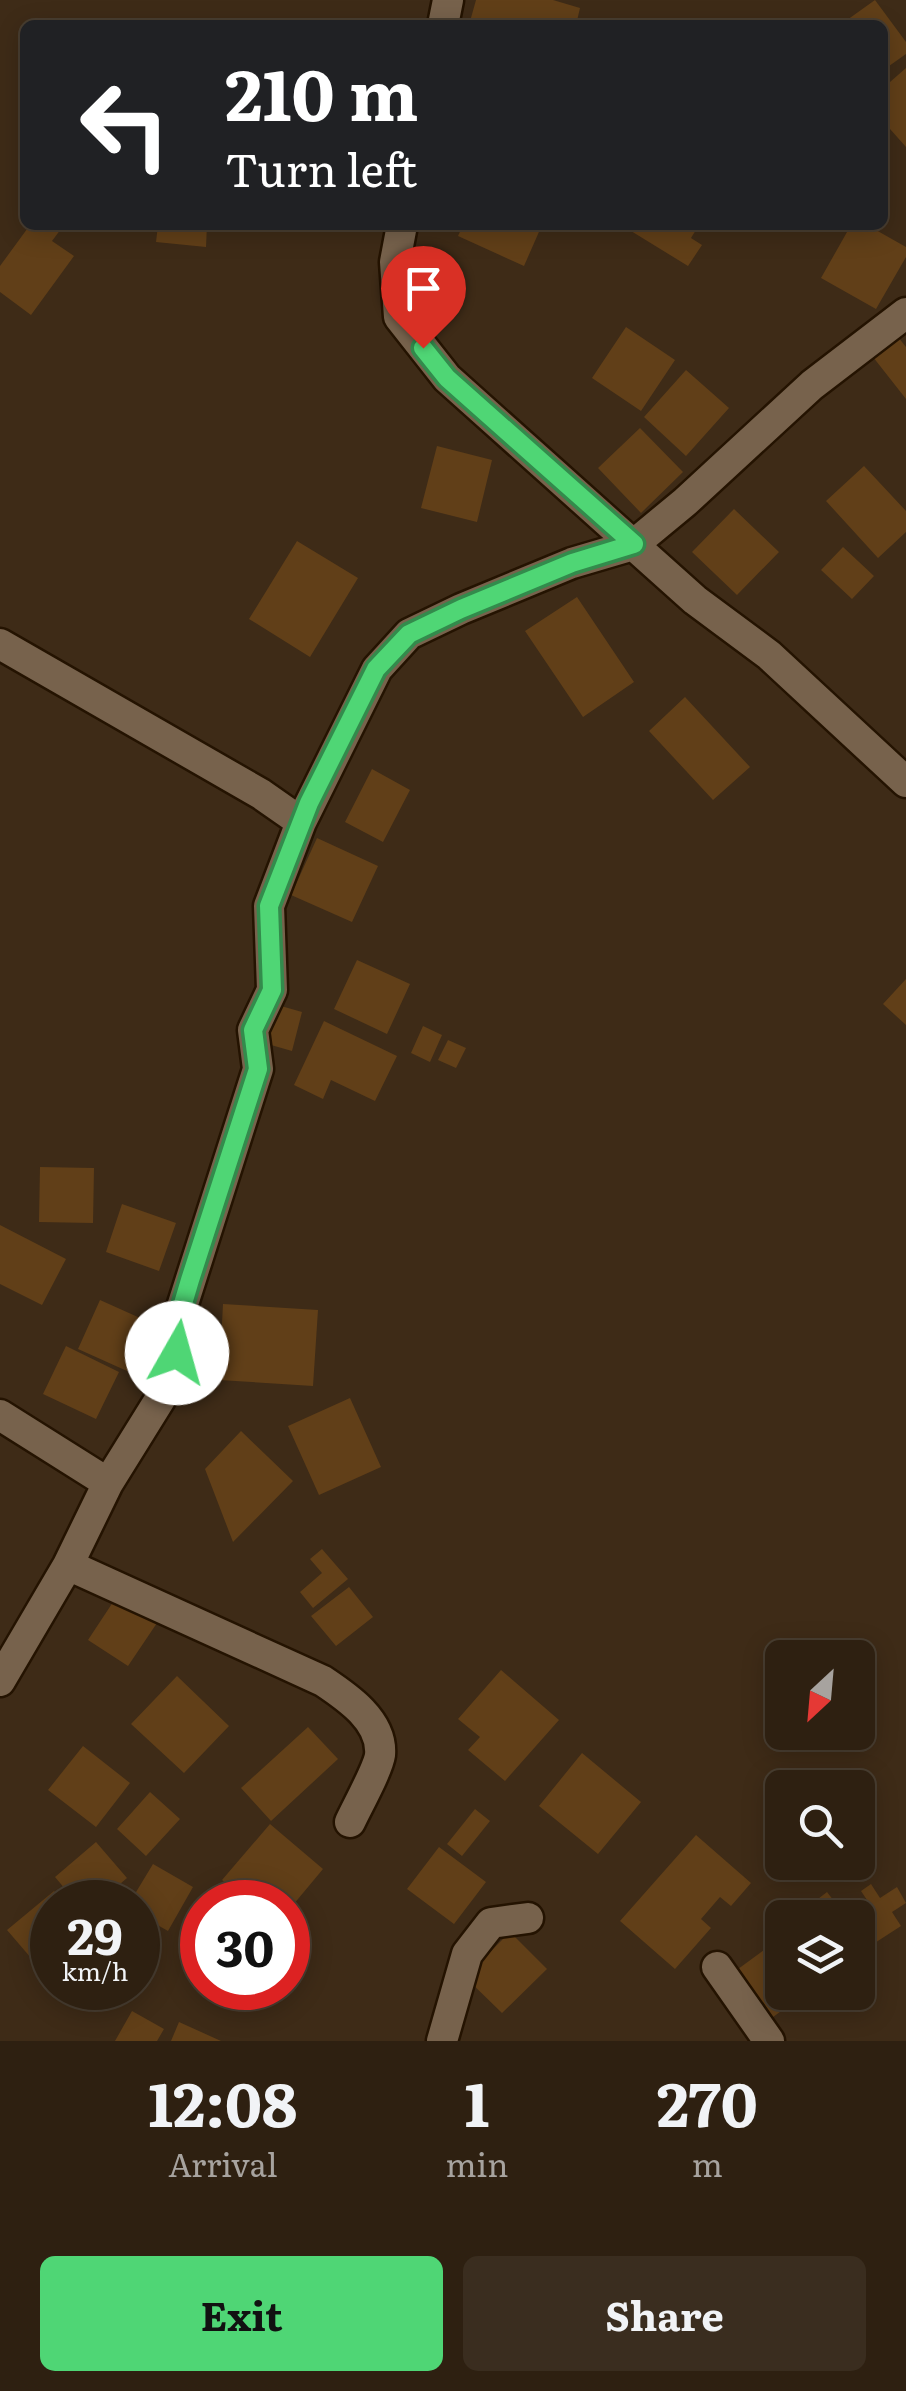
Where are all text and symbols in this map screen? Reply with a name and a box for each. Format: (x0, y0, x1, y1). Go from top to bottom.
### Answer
text: 210 m (225, 39, 418, 143)
icon: left (60, 60, 190, 190)
text: Turn left (225, 134, 417, 201)
pin (381, 246, 466, 349)
icon: arrive (396, 261, 451, 316)
position arrow (125, 1301, 229, 1405)
north arrow (765, 1640, 875, 1750)
map controls (765, 1640, 875, 2010)
button: search (765, 1770, 875, 1880)
speed limit sign: 30 (180, 1880, 310, 2010)
text: 29 (67, 1896, 123, 1970)
button: layers (765, 1900, 875, 2010)
text: km/h (62, 1952, 128, 1989)
text: 12:08 (148, 2056, 297, 2145)
text: 1 (465, 2056, 489, 2145)
text: 270 (657, 2056, 758, 2145)
text: Arrival (168, 2139, 277, 2187)
text: min (446, 2139, 508, 2187)
text: m (692, 2139, 723, 2187)
button: Exit (40, 2256, 443, 2371)
button: Share (463, 2256, 866, 2371)

